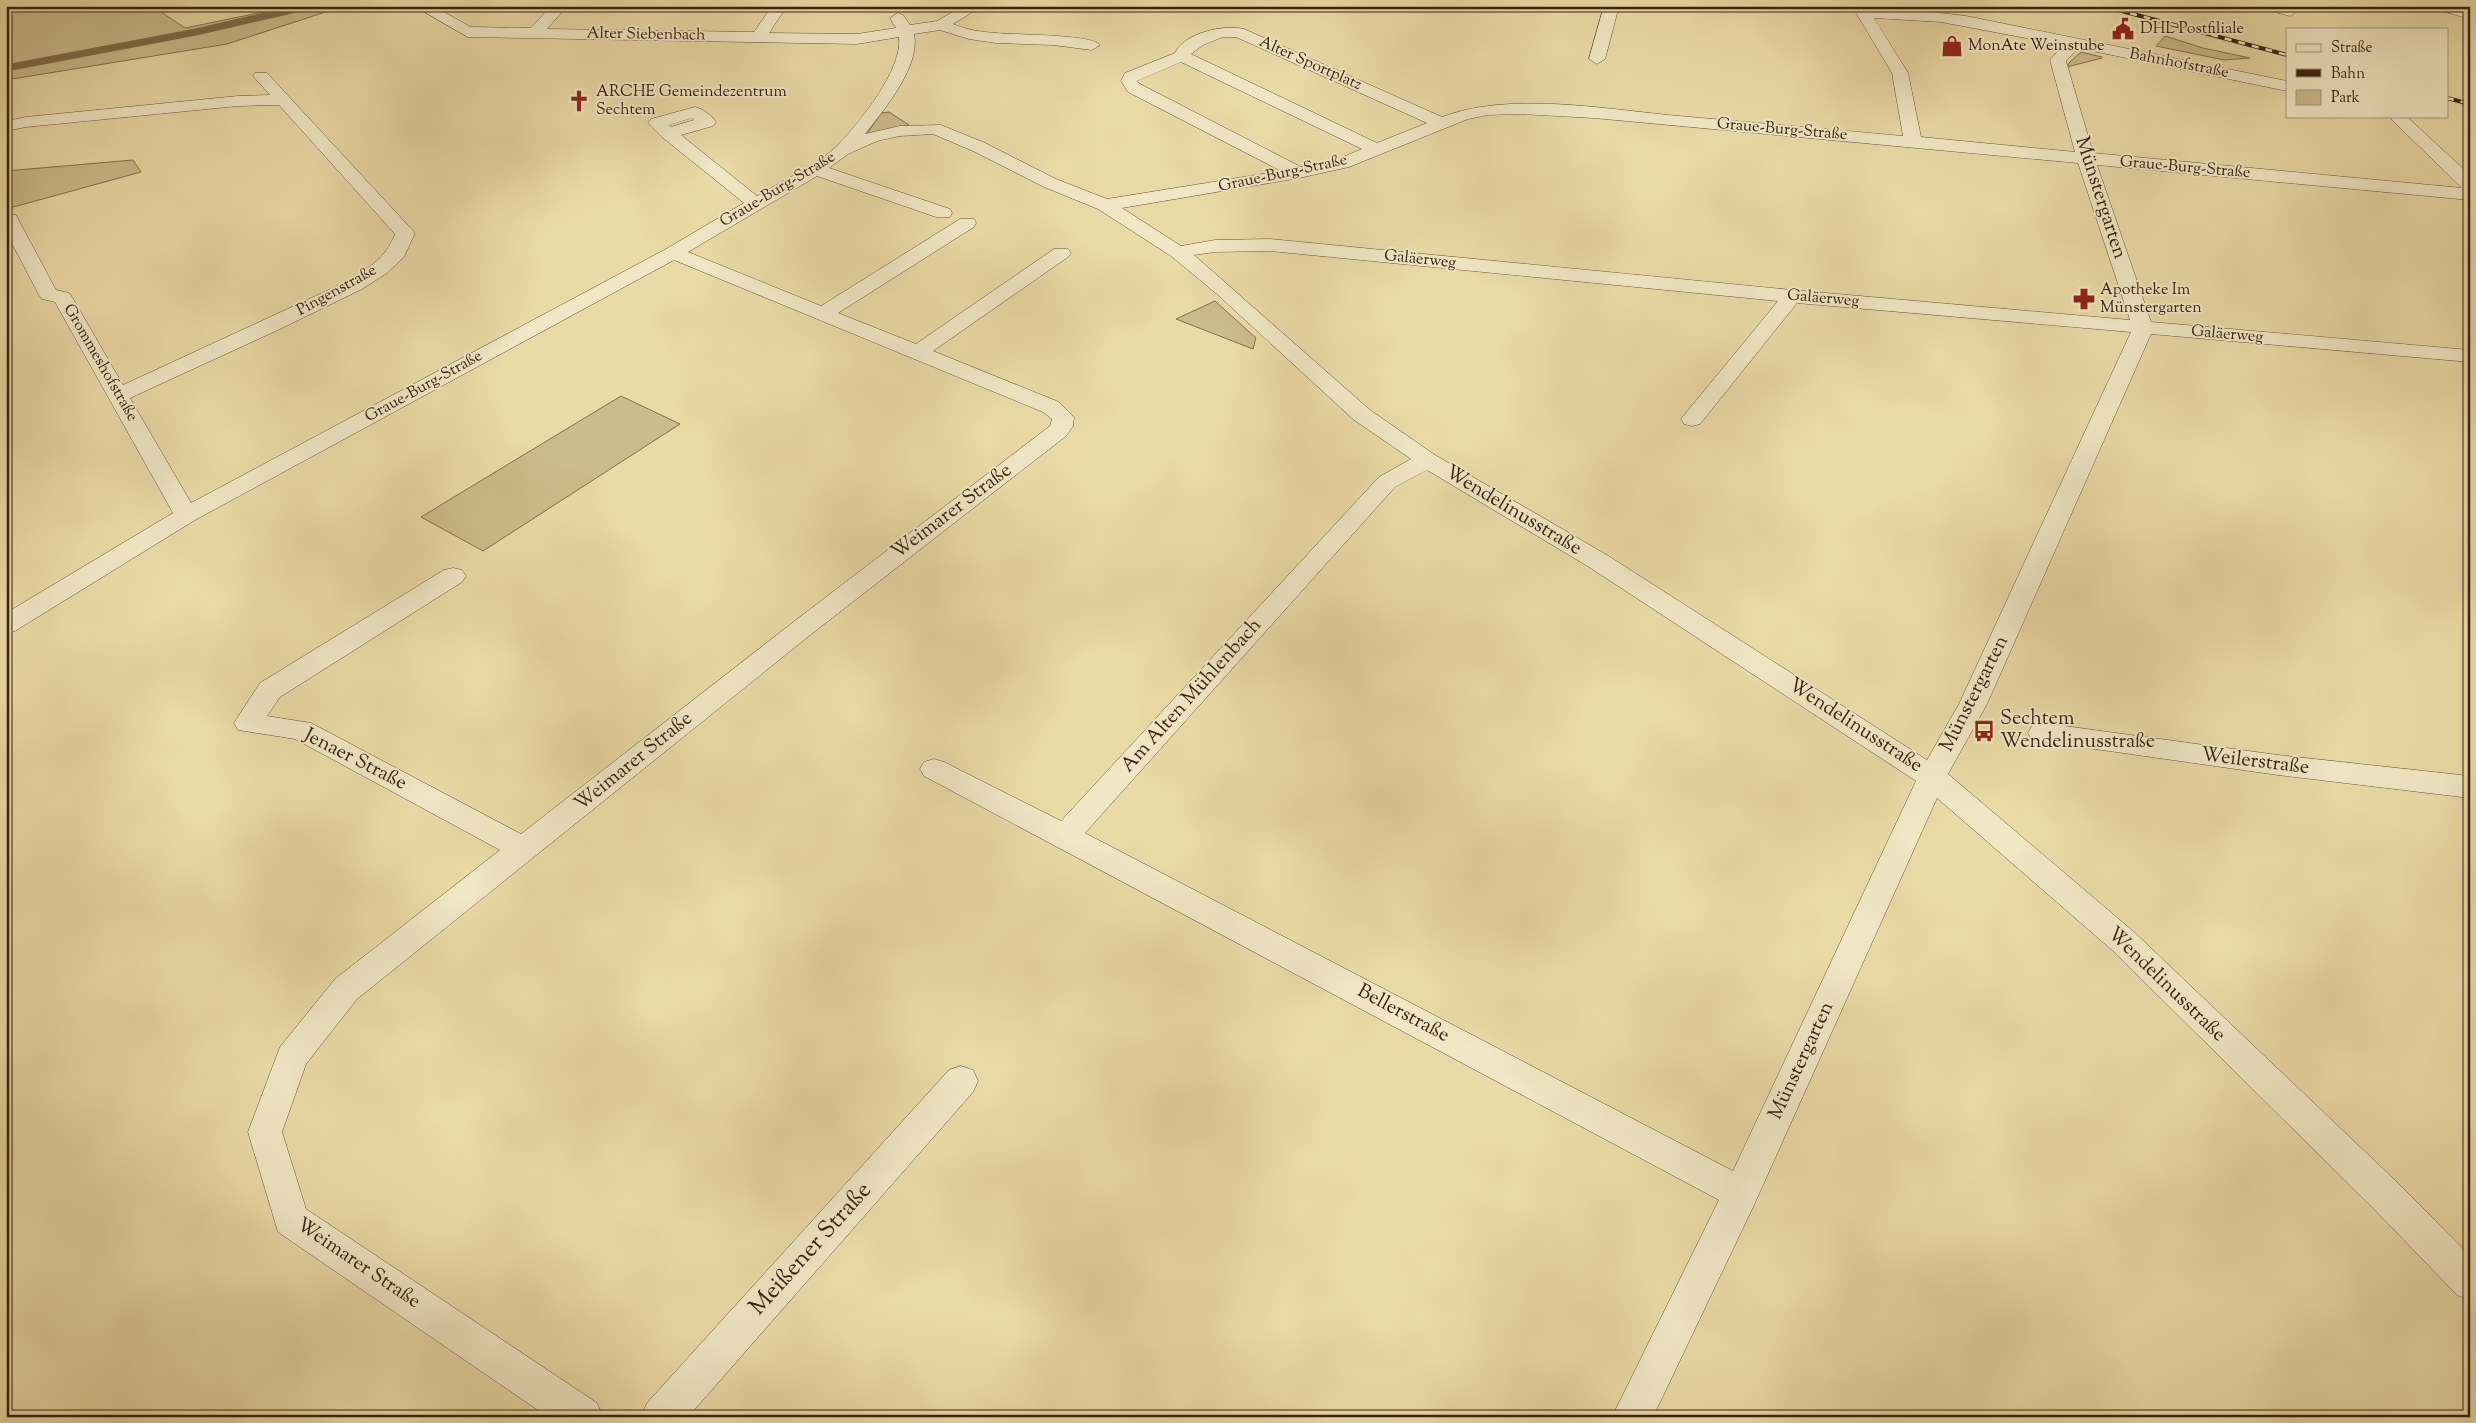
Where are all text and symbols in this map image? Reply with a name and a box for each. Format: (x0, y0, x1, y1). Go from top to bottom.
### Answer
public building icon: DHL Postfiliale (2110, 16, 2136, 42)
place label: DHL Postfiliale (2140, 18, 2244, 41)
street label: Alter Siebenbach (586, 22, 706, 48)
legend (2286, 28, 2448, 118)
street label: Alter Sportplatz (1255, 31, 1365, 97)
shop icon: MonAte Weinstube (1939, 33, 1965, 59)
place label: MonAte Weinstube (1968, 35, 2105, 58)
text: Straße (2331, 38, 2373, 59)
street label: Bahnhofstraße (2127, 43, 2231, 85)
text: Bahn (2331, 64, 2365, 85)
place label: ARCHE Gemeindezentrum Sechtem (596, 81, 787, 122)
church icon: ARCHE Gemeindezentrum Sechtem (566, 88, 592, 114)
text: Park (2331, 88, 2360, 109)
street label: Graue-Burg-Straße (1716, 113, 1848, 147)
street label: Münstergarten (2067, 133, 2133, 263)
street label: Graue-Burg-Straße (716, 146, 840, 234)
street label: Graue-Burg-Straße (1216, 149, 1350, 199)
street label: Graue-Burg-Straße (2119, 151, 2251, 185)
street label: Galäerweg (1383, 245, 1457, 275)
street label: Pingenstraße (293, 260, 381, 322)
place label: Apotheke Im Münstergarten (2100, 279, 2202, 320)
street label: Galäerweg (1786, 284, 1860, 314)
pharmacy icon: Apotheke Im Münstergarten (2071, 286, 2097, 312)
street label: Grommeshofstraße (57, 300, 143, 426)
street label: Galäerweg (2190, 320, 2264, 350)
street label: Graue-Burg-Straße (361, 345, 487, 429)
street label: Weimarer Straße (886, 457, 1018, 567)
street label: Wendelinusstraße (1439, 459, 1587, 563)
street label: Am Alten Mühlenbach (1115, 612, 1270, 780)
street label: Münstergarten (1933, 631, 2017, 757)
street label: Wendelinusstraße (1782, 672, 1928, 780)
street label: Weimarer Straße (569, 705, 699, 819)
place label: Sechtem Wendelinusstraße (2000, 705, 2155, 757)
bus stop icon: Sechtem Wendelinusstraße (1971, 718, 1997, 744)
street label: Jenaer Straße (297, 721, 412, 798)
street label: Weilerstraße (2199, 741, 2311, 783)
street label: Wendelinusstraße (2100, 921, 2232, 1049)
street label: Bellerstraße (1352, 978, 1454, 1050)
street label: Münstergarten (1762, 997, 1842, 1125)
street label: Meißener Straße (742, 1175, 880, 1323)
street label: Weimarer Straße (290, 1212, 426, 1316)

